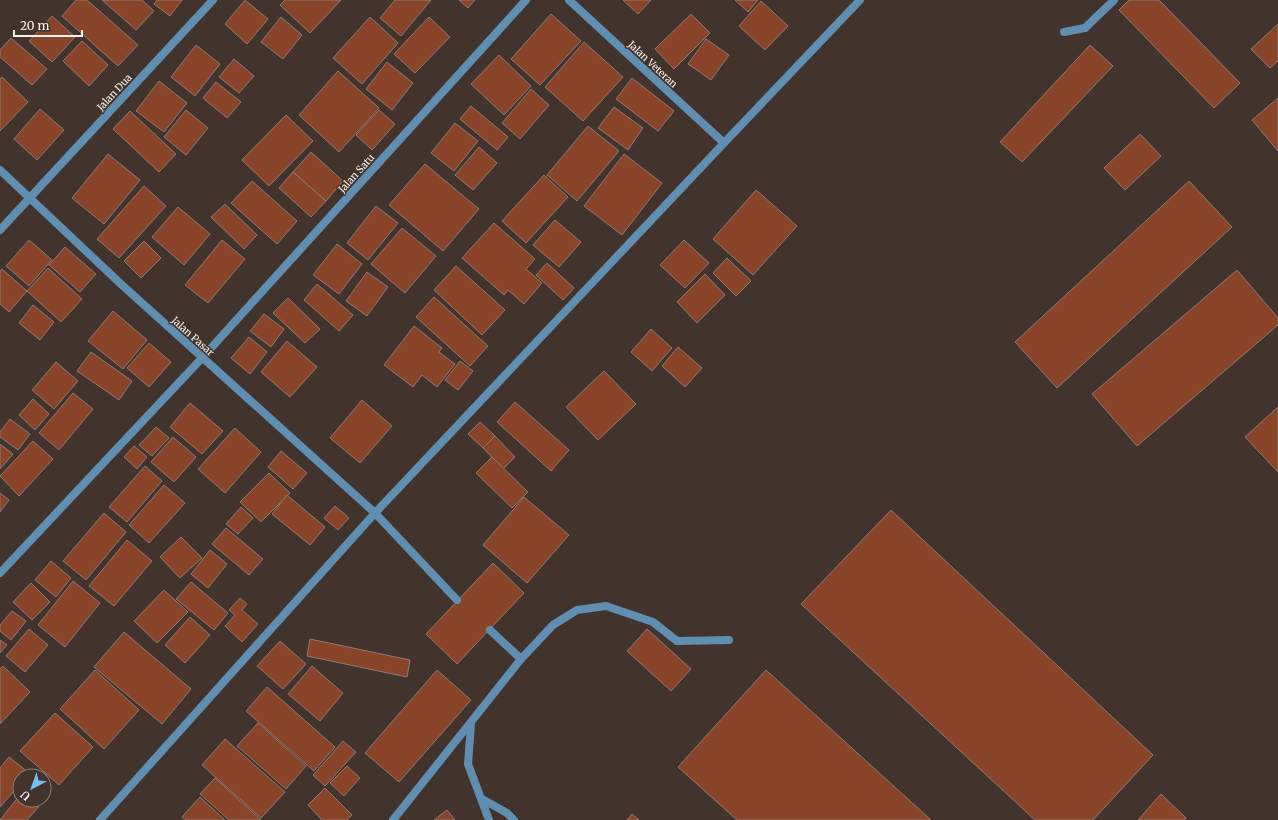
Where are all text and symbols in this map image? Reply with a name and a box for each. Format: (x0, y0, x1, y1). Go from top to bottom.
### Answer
scale bar (14, 12, 82, 38)
text: 20 m (20, 18, 49, 33)
street label: Jalan Veteran (624, 37, 680, 91)
street label: Jalan Dua (93, 71, 135, 114)
street label: Jalan Satu (335, 151, 377, 196)
street label: Jalan Pasar (168, 313, 217, 359)
north arrow (12, 768, 52, 808)
text: U (17, 787, 33, 804)

